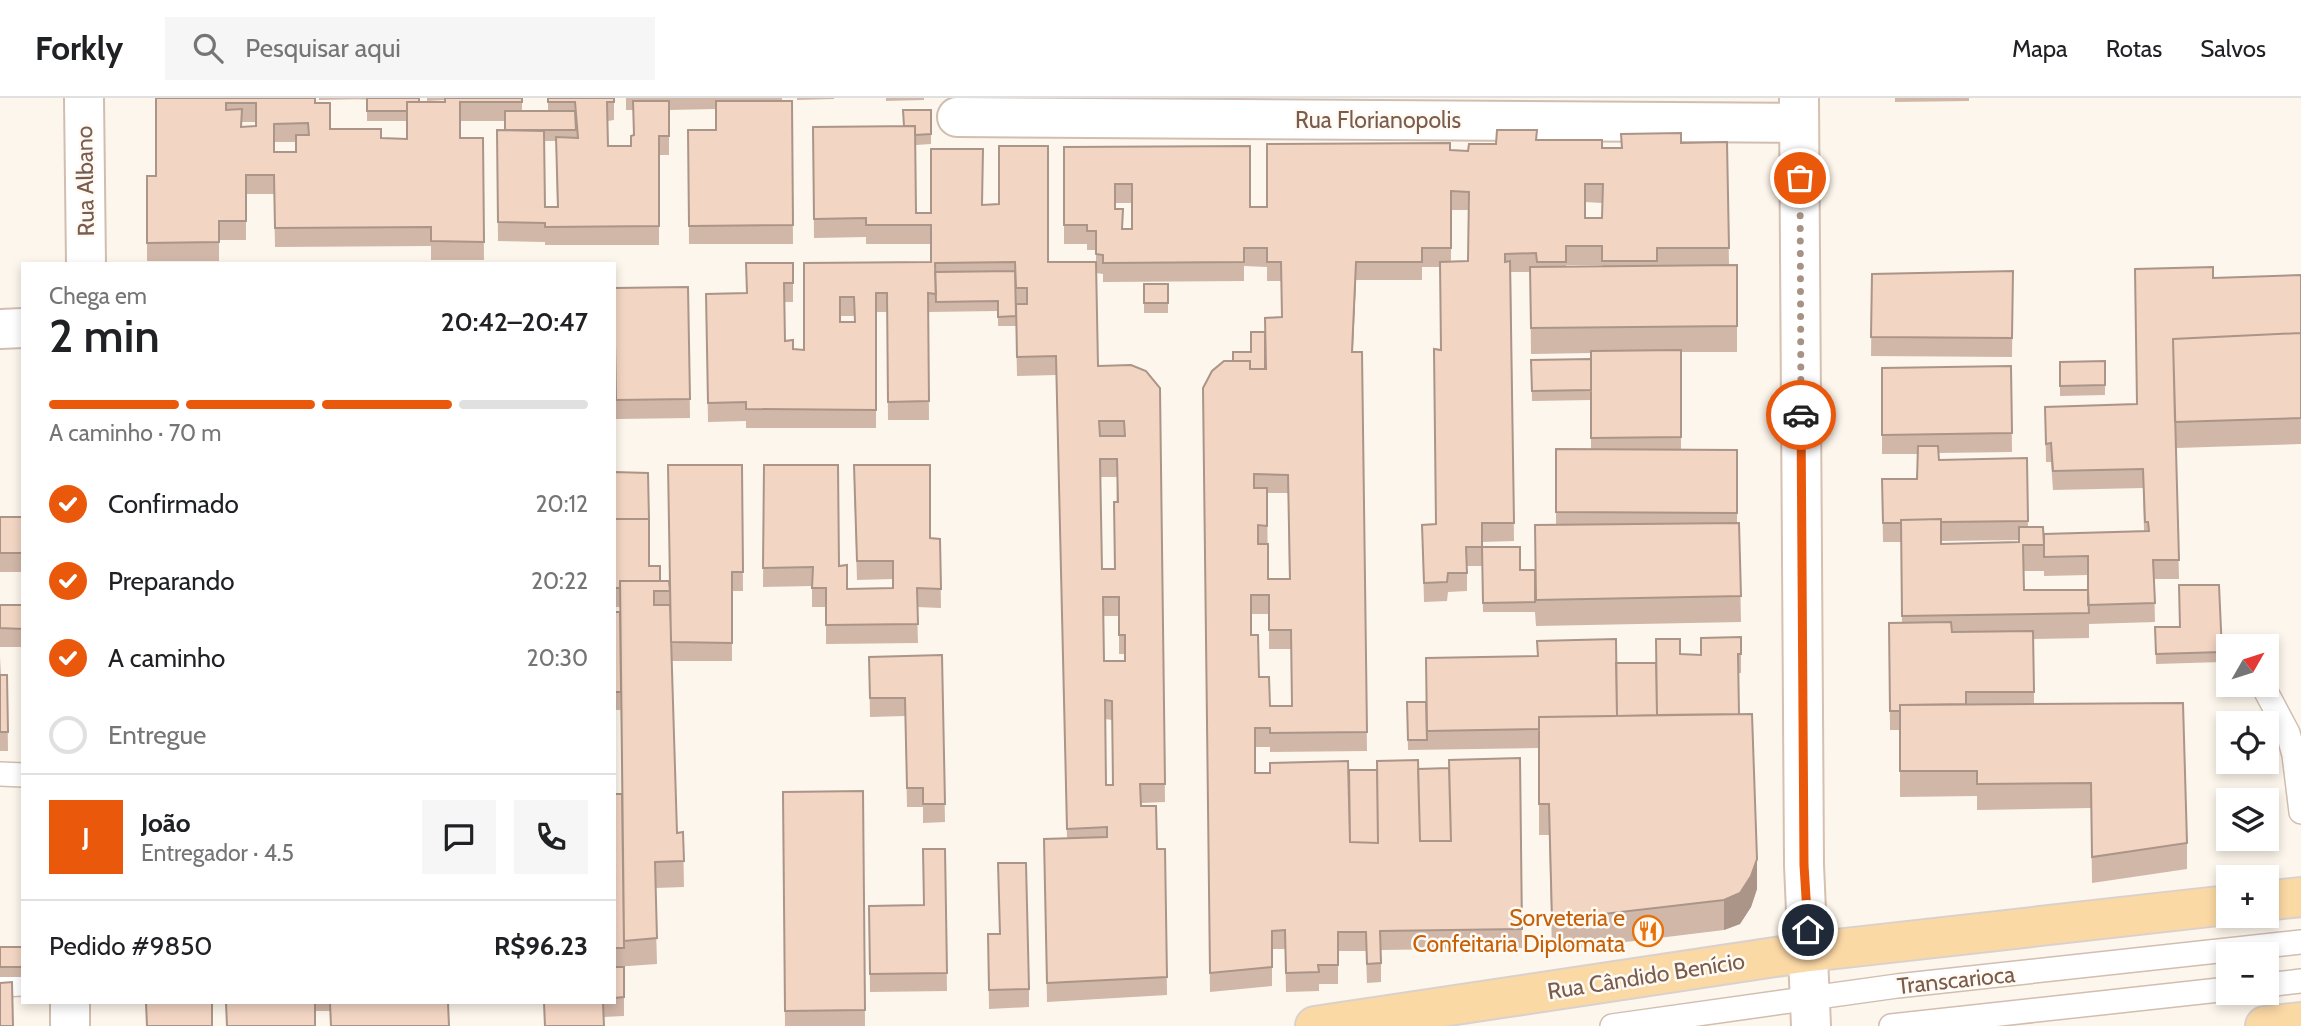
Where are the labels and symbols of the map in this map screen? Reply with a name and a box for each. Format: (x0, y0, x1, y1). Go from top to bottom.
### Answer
street label: Rua Florianopolis (1295, 106, 1461, 134)
street label: Rua Albano (70, 125, 100, 237)
pin (1770, 148, 1830, 208)
courier (1766, 380, 1836, 450)
north arrow (2216, 634, 2278, 696)
pin (1778, 900, 1838, 960)
place label: Sorveteria e Confeitaria Diplomata (1413, 904, 1625, 958)
restaurant icon: Sorveteria e Confeitaria Diplomata (1631, 914, 1665, 948)
street label: Rua Cândido Benício (1545, 947, 1747, 1005)
street label: Transcarioca (1896, 960, 2016, 1000)

